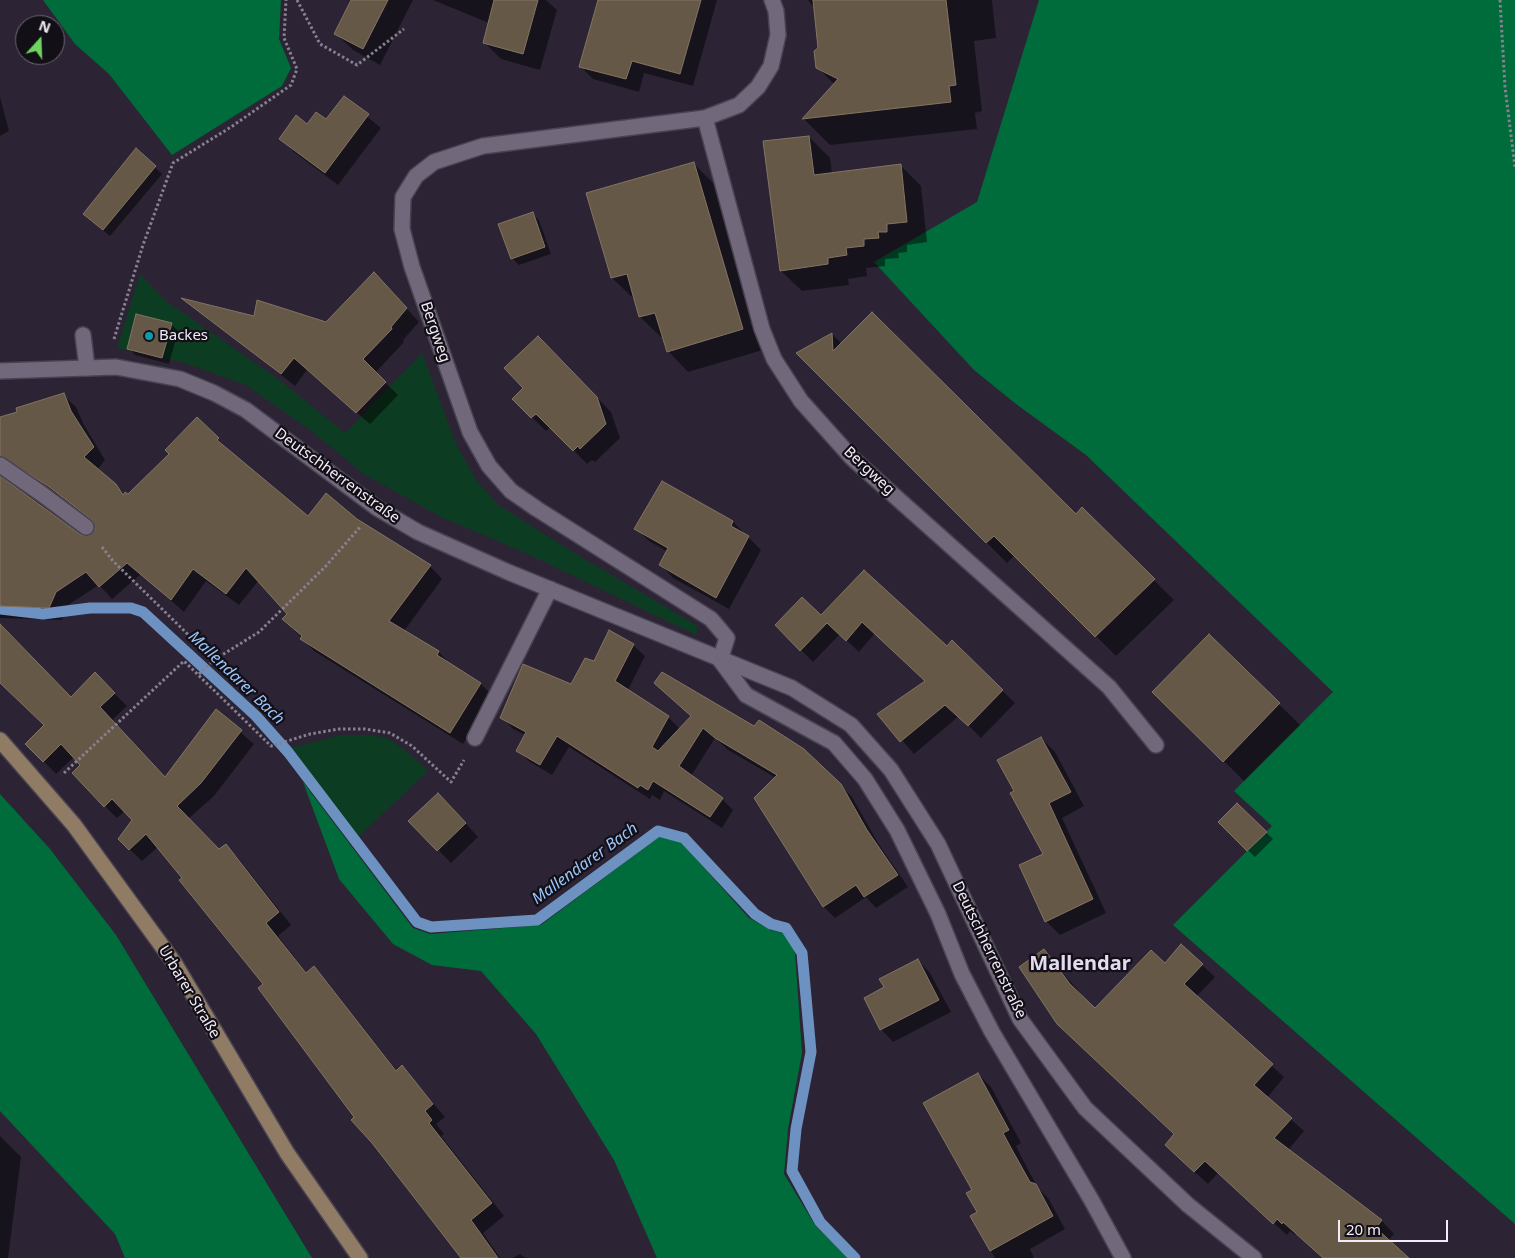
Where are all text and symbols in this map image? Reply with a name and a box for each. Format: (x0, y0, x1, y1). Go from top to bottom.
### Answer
north arrow (15, 15, 65, 65)
text: N (36, 15, 54, 37)
street label: Bergweg (416, 299, 454, 365)
place label: Backes (159, 327, 208, 345)
marker: Backes (143, 330, 155, 342)
street label: Deutschherrenstraße (271, 425, 403, 527)
street label: Bergweg (840, 443, 898, 499)
water label: Mallendarer Bach (184, 627, 288, 729)
water label: Mallendarer Bach (528, 819, 642, 909)
street label: Deutschherrenstraße (948, 879, 1030, 1021)
street label: Urbarer Straße (154, 942, 224, 1042)
district label: Mallendar (1029, 952, 1131, 976)
scale bar (1340, 1210, 1450, 1242)
text: 20 m (1346, 1219, 1381, 1239)

